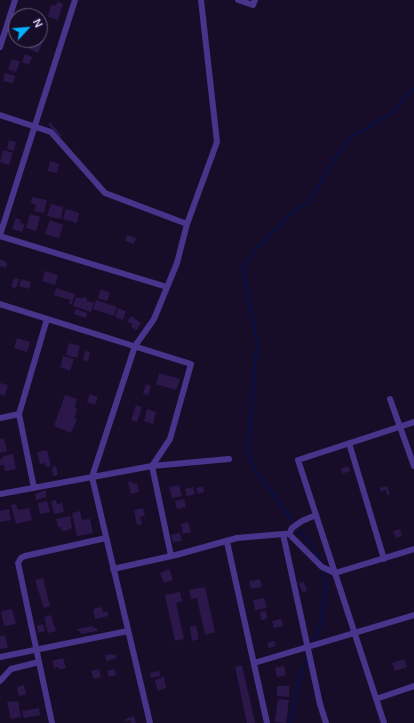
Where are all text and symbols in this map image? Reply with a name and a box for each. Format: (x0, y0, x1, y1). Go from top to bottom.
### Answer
north arrow (8, 8, 48, 48)
text: N (30, 16, 47, 30)

